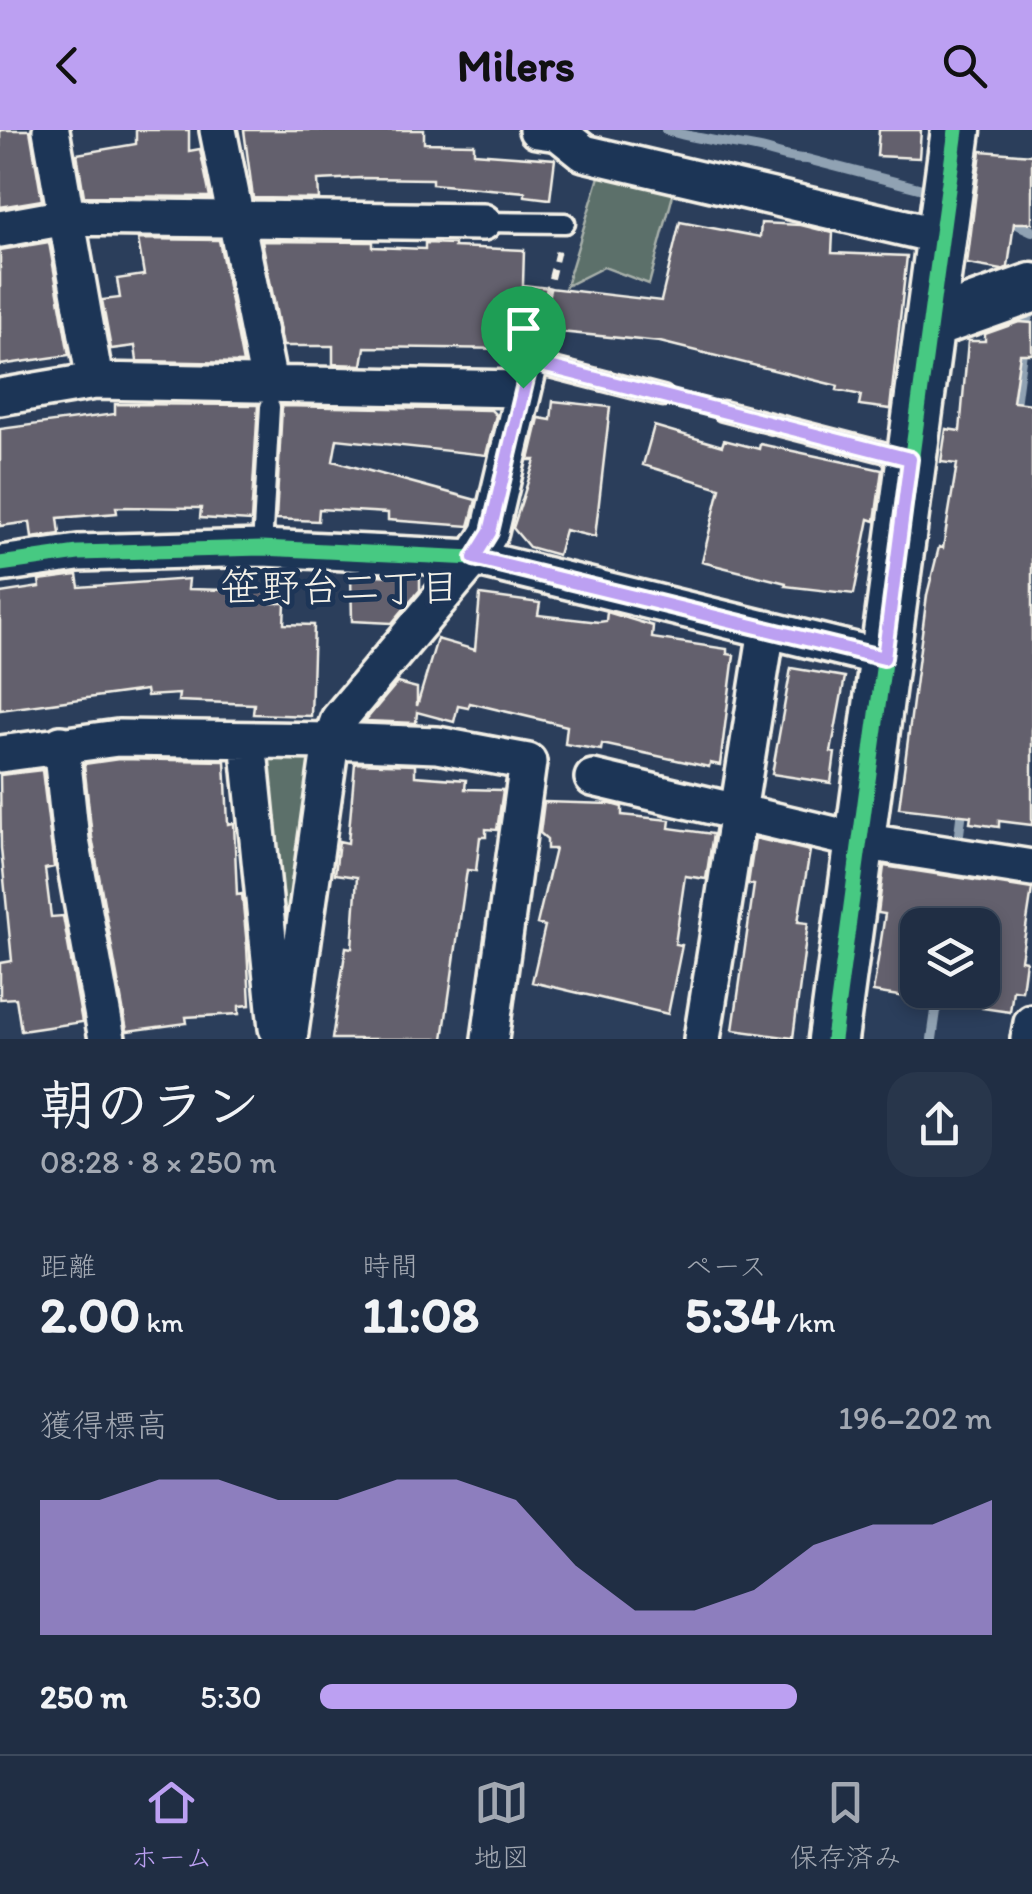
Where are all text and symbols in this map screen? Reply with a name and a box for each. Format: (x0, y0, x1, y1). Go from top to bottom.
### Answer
icon: back (40, 38, 95, 93)
text: Milers (457, 38, 575, 92)
icon: search (937, 38, 992, 93)
pin (481, 286, 566, 389)
icon: arrive (496, 301, 551, 356)
district label: 笹野台二丁目 (220, 563, 460, 611)
map controls (900, 908, 1000, 1008)
button: layers (900, 908, 1000, 1008)
text: 朝のラン (40, 1072, 260, 1138)
button: share (887, 1072, 992, 1177)
text: 08:28 · 8 × 250 m (40, 1143, 277, 1181)
text: 距離 (40, 1249, 96, 1283)
text: 時間 (362, 1249, 418, 1283)
text: ペース (685, 1249, 767, 1283)
text: 2.00 (40, 1284, 140, 1345)
text: 11:08 (362, 1284, 479, 1345)
text: 5:34 (685, 1284, 780, 1345)
text: km (140, 1305, 184, 1339)
text: /km (780, 1305, 836, 1339)
text: 196–202 m (838, 1399, 992, 1437)
text: 獲得標高 (40, 1406, 168, 1444)
text: 250 m (40, 1678, 127, 1716)
text: 5:30 (200, 1678, 262, 1716)
tab: ホーム (130, 1775, 213, 1875)
tab: 地図 (473, 1775, 529, 1875)
tab: 保存済み (790, 1775, 902, 1875)

